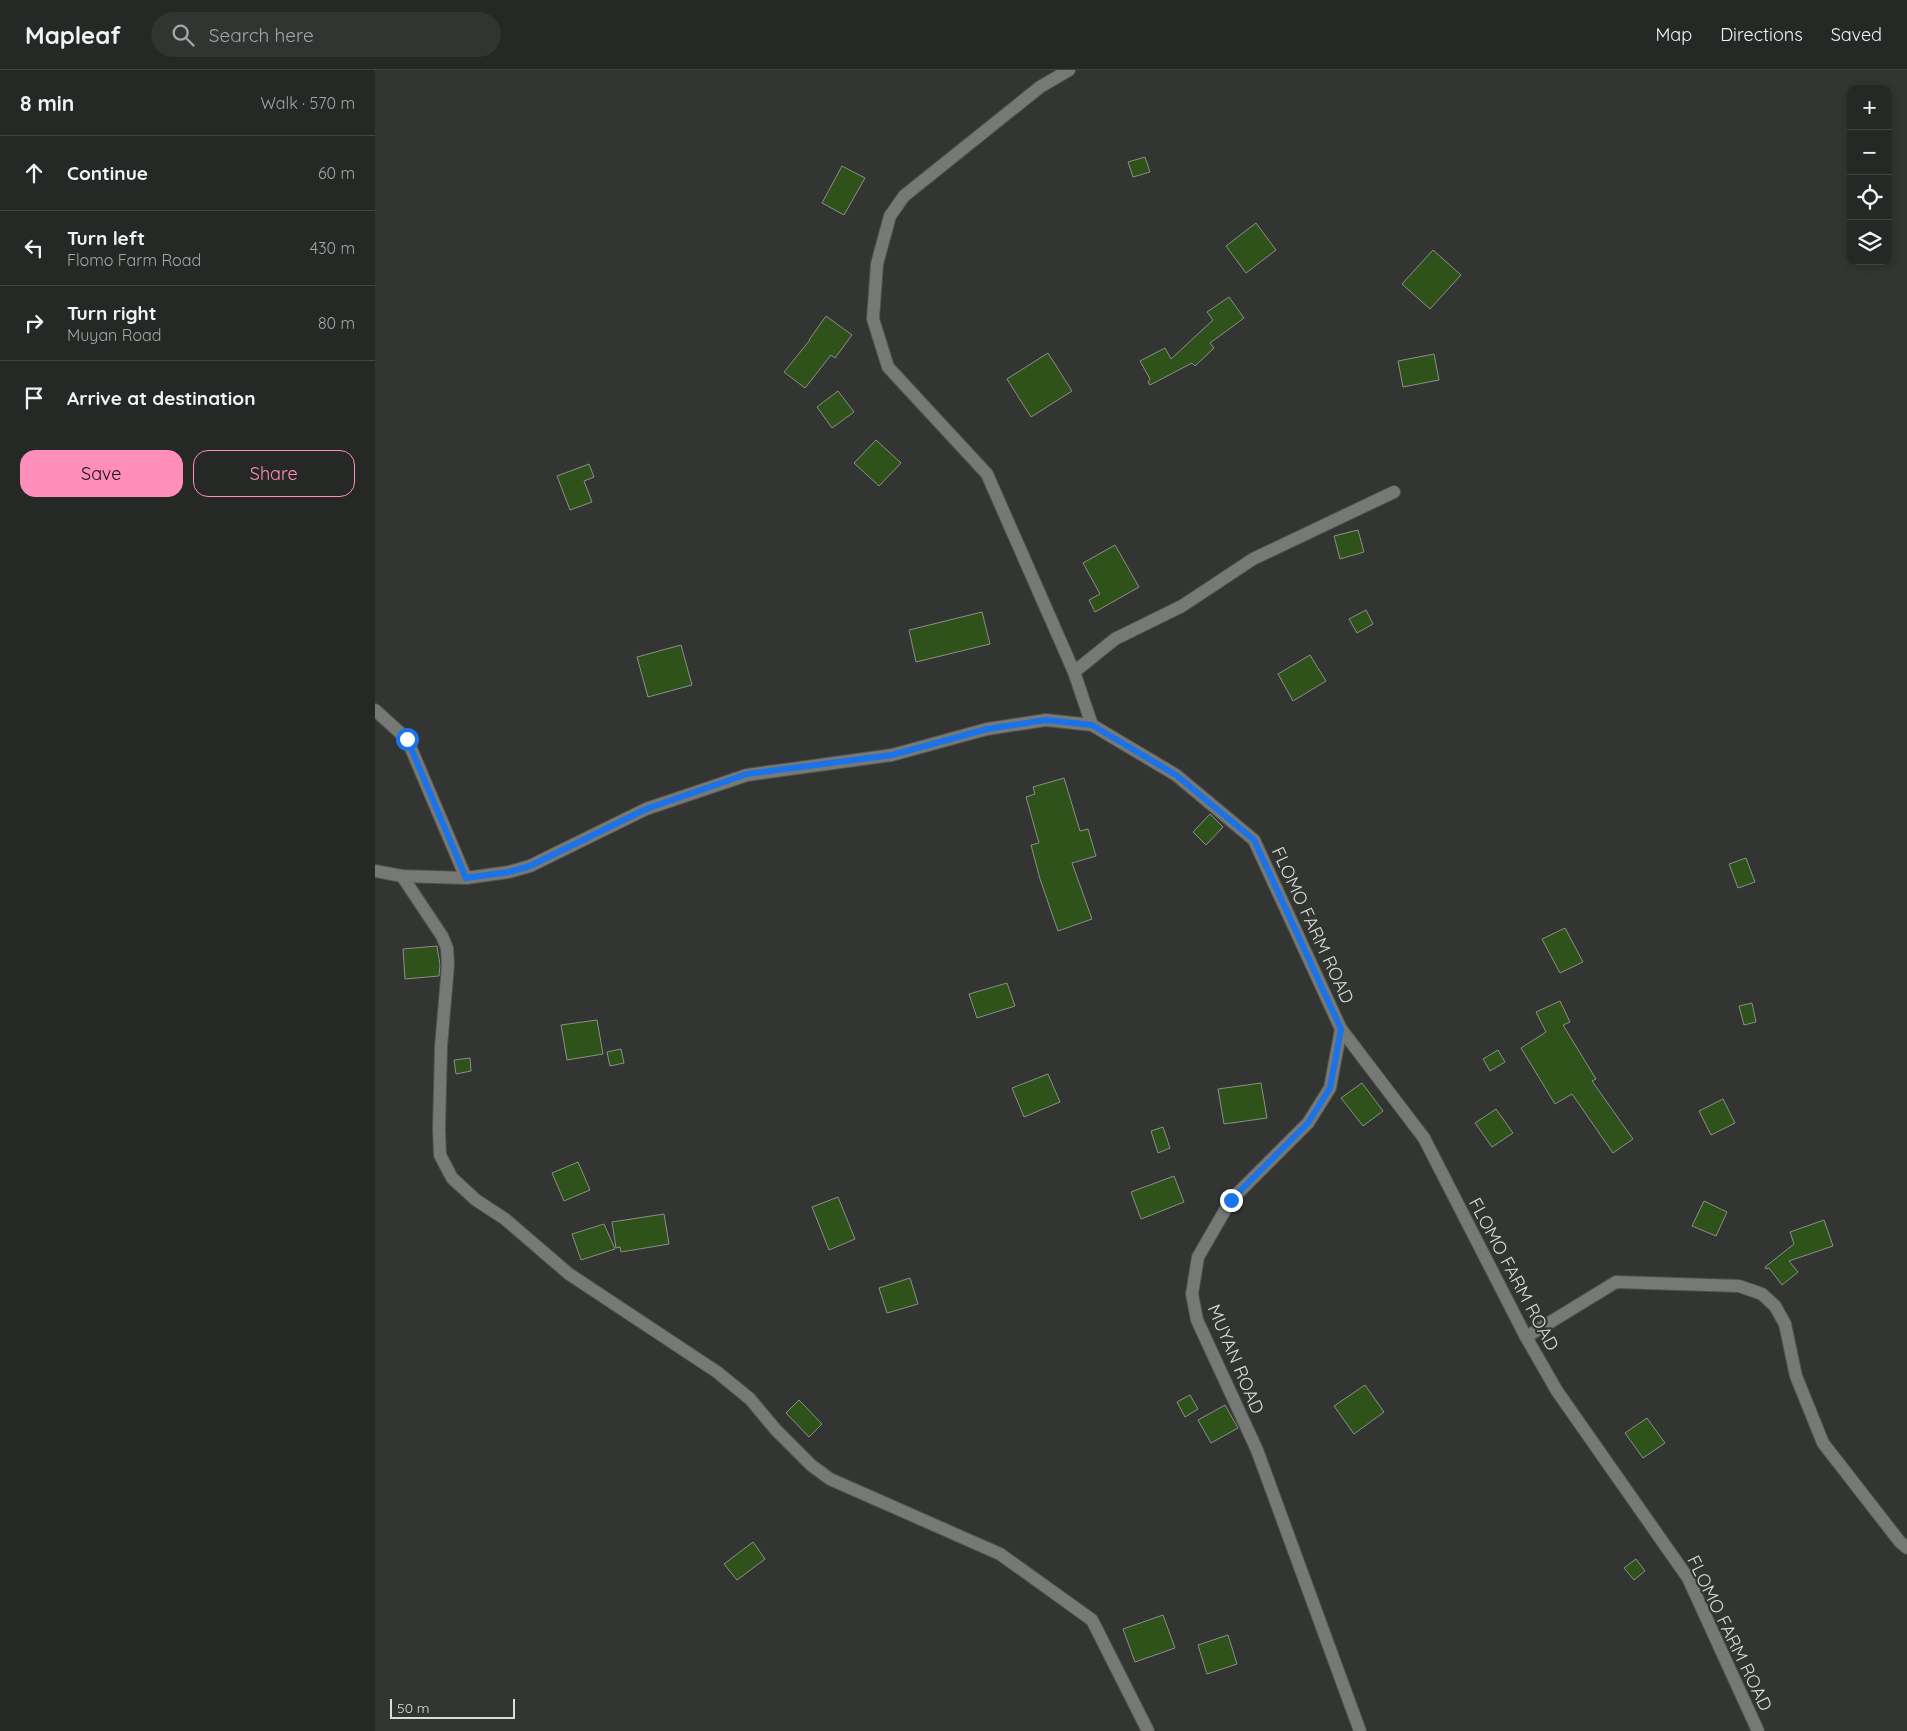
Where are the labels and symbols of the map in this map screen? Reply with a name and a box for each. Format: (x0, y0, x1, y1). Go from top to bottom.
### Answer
route start (396, 728, 419, 751)
street label: FLOMO FARM ROAD (1267, 843, 1359, 1007)
route end (1220, 1189, 1243, 1212)
street label: FLOMO FARM ROAD (1464, 1193, 1564, 1355)
street label: MUYAN ROAD (1203, 1301, 1269, 1417)
street label: FLOMO FARM ROAD (1682, 1551, 1778, 1715)
scale bar (390, 1696, 515, 1719)

